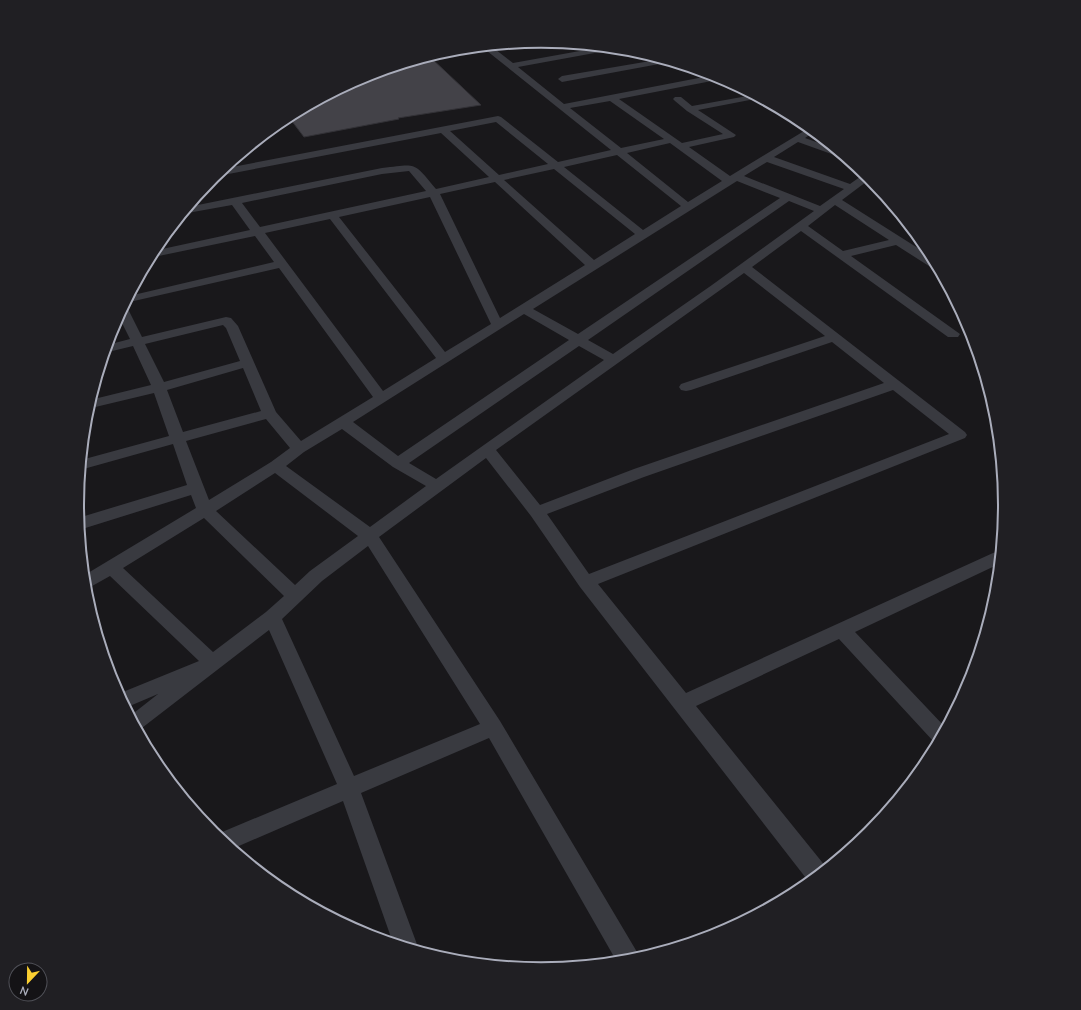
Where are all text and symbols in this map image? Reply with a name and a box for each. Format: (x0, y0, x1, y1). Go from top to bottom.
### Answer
north arrow (8, 962, 48, 1002)
text: N (18, 982, 31, 999)

